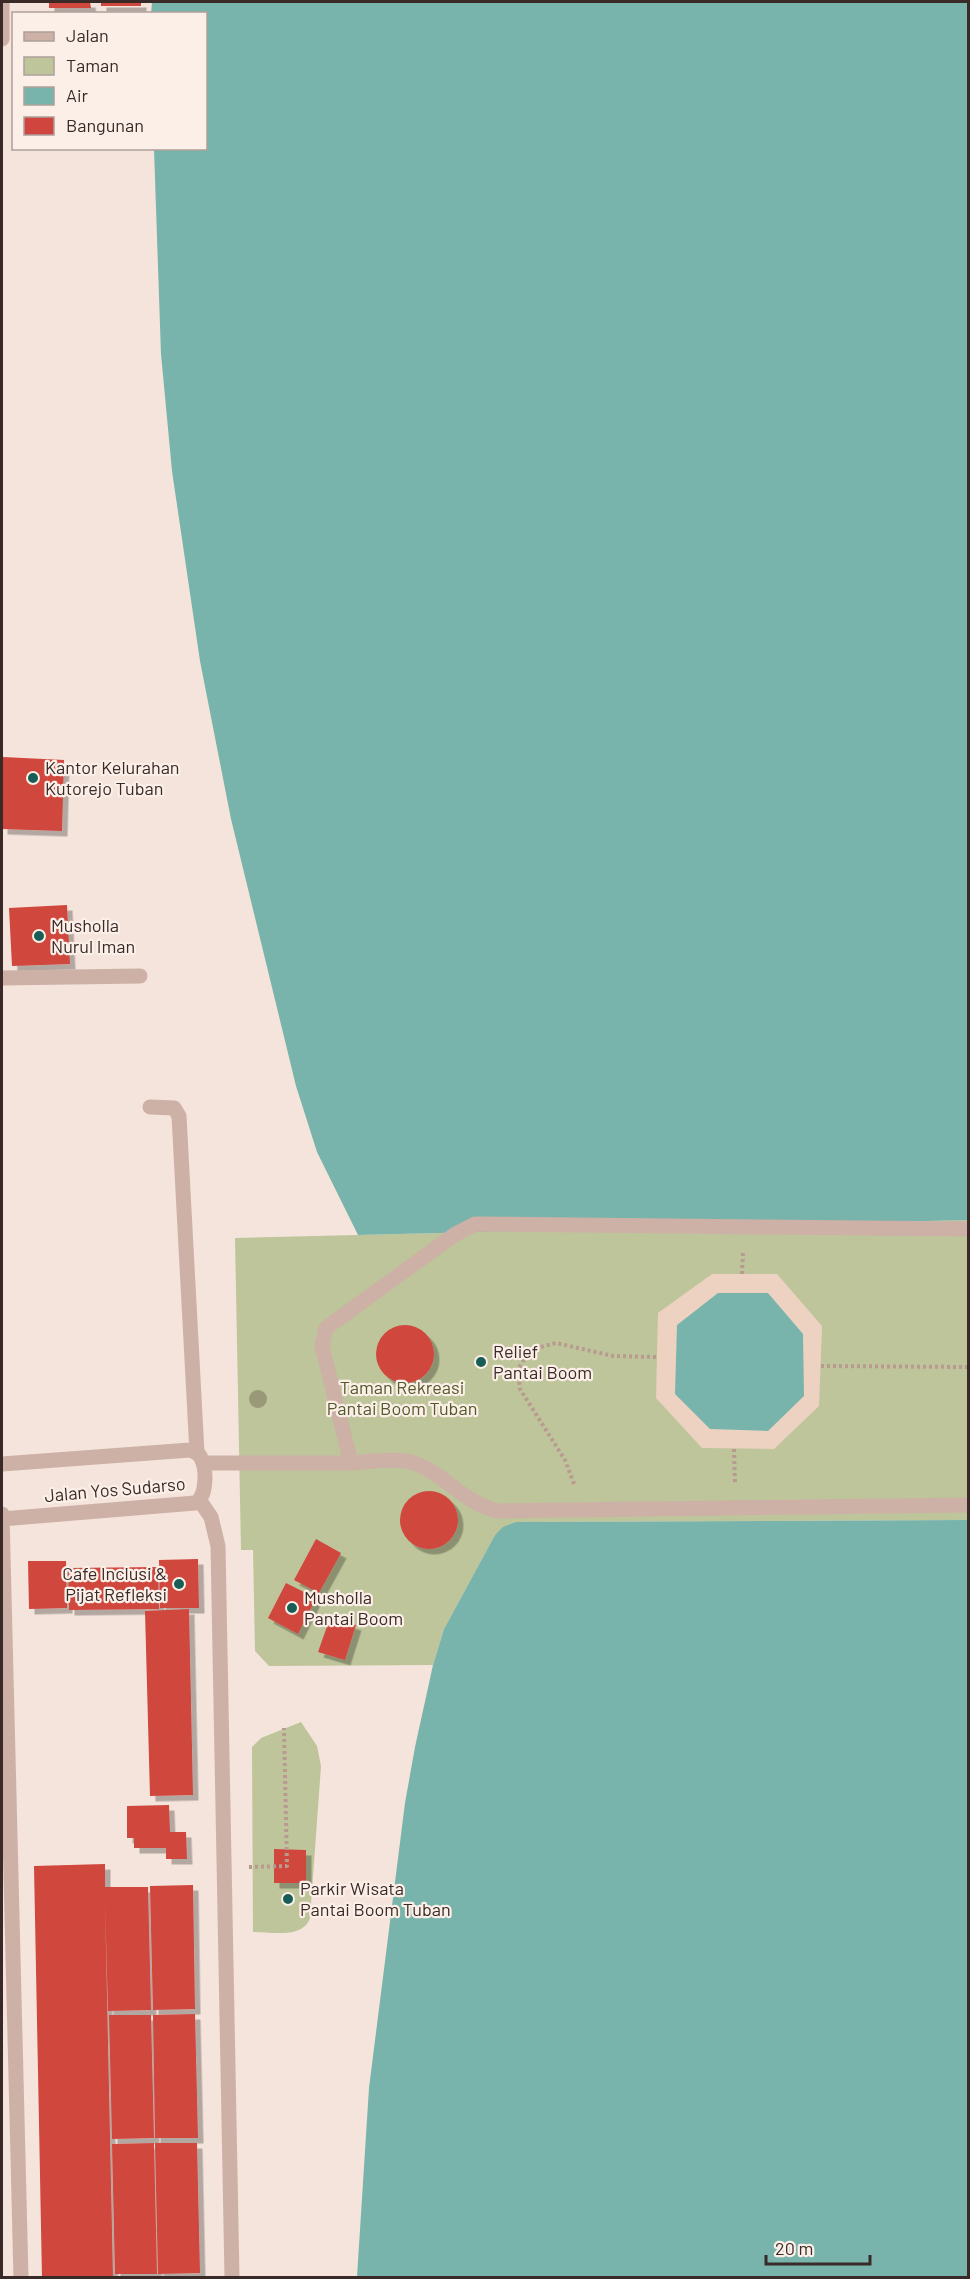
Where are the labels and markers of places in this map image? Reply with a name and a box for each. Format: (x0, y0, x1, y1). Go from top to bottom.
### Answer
place label: Kantor Kelurahan Kutorejo Tuban (45, 756, 180, 799)
marker: Kantor Kelurahan Kutorejo Tuban (26, 771, 40, 785)
place label: Musholla Nurul Iman (51, 914, 135, 957)
marker: Musholla Nurul Iman (32, 929, 46, 943)
place label: Relief Pantai Boom (493, 1340, 592, 1383)
marker: Relief Pantai Boom (474, 1355, 488, 1369)
place label: Cafe Inclusi & Pijat Refleksi (62, 1562, 167, 1605)
marker: Cafe Inclusi & Pijat Refleksi (172, 1577, 186, 1591)
place label: Musholla Pantai Boom (304, 1586, 403, 1629)
marker: Musholla Pantai Boom (285, 1601, 299, 1615)
place label: Parkir Wisata Pantai Boom Tuban (300, 1877, 451, 1920)
marker: Parkir Wisata Pantai Boom Tuban (281, 1892, 295, 1906)

